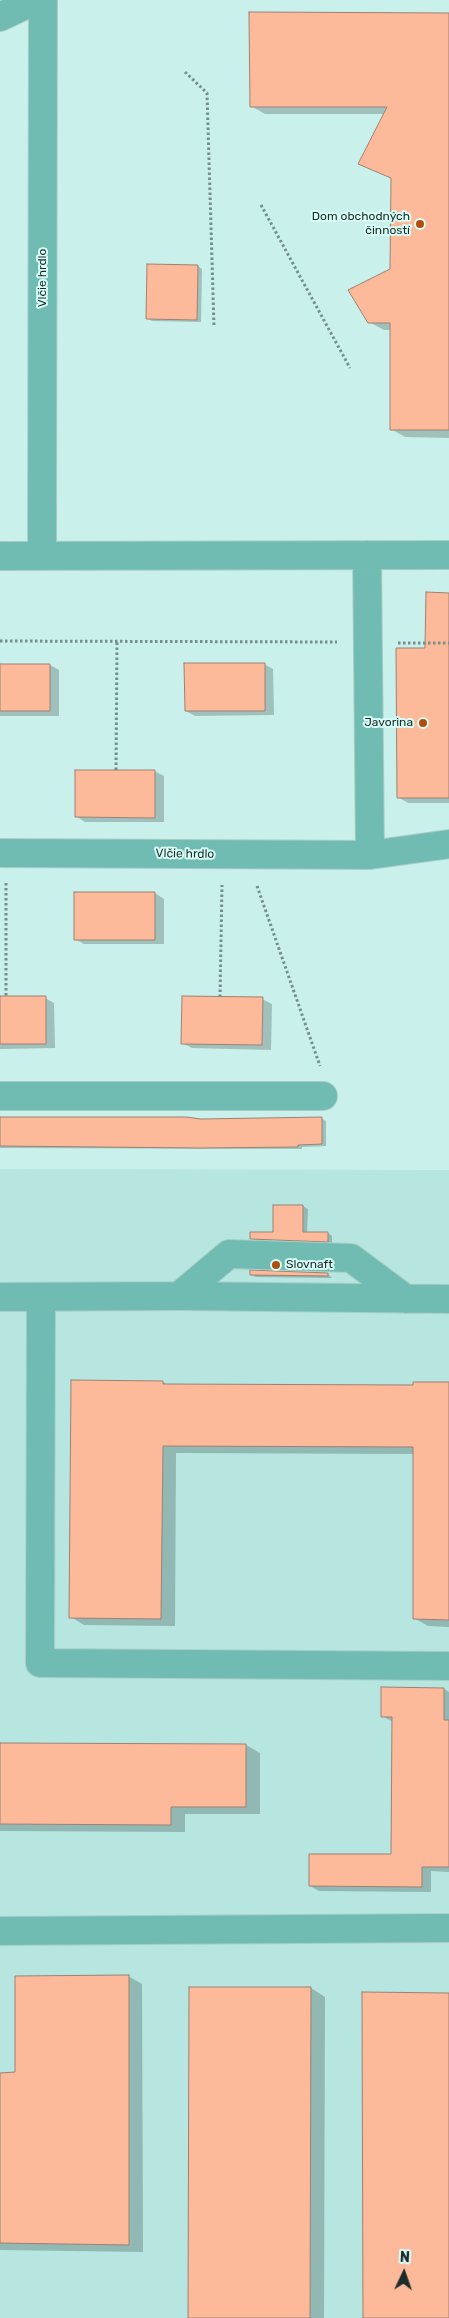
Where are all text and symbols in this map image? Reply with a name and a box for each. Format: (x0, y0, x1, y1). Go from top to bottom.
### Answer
place label: Dom obchodných činností (312, 210, 410, 238)
marker: Dom obchodných činností (414, 218, 426, 230)
street label: Vlčie hrdlo (36, 249, 50, 307)
place label: Javorina (364, 716, 413, 730)
marker: Javorina (417, 717, 429, 729)
street label: Vlčie hrdlo (156, 846, 214, 862)
place label: Slovnaft (286, 1258, 333, 1272)
marker: Slovnaft (270, 1259, 282, 1271)
north arrow (379, 2248, 429, 2298)
text: N (399, 2249, 410, 2266)

